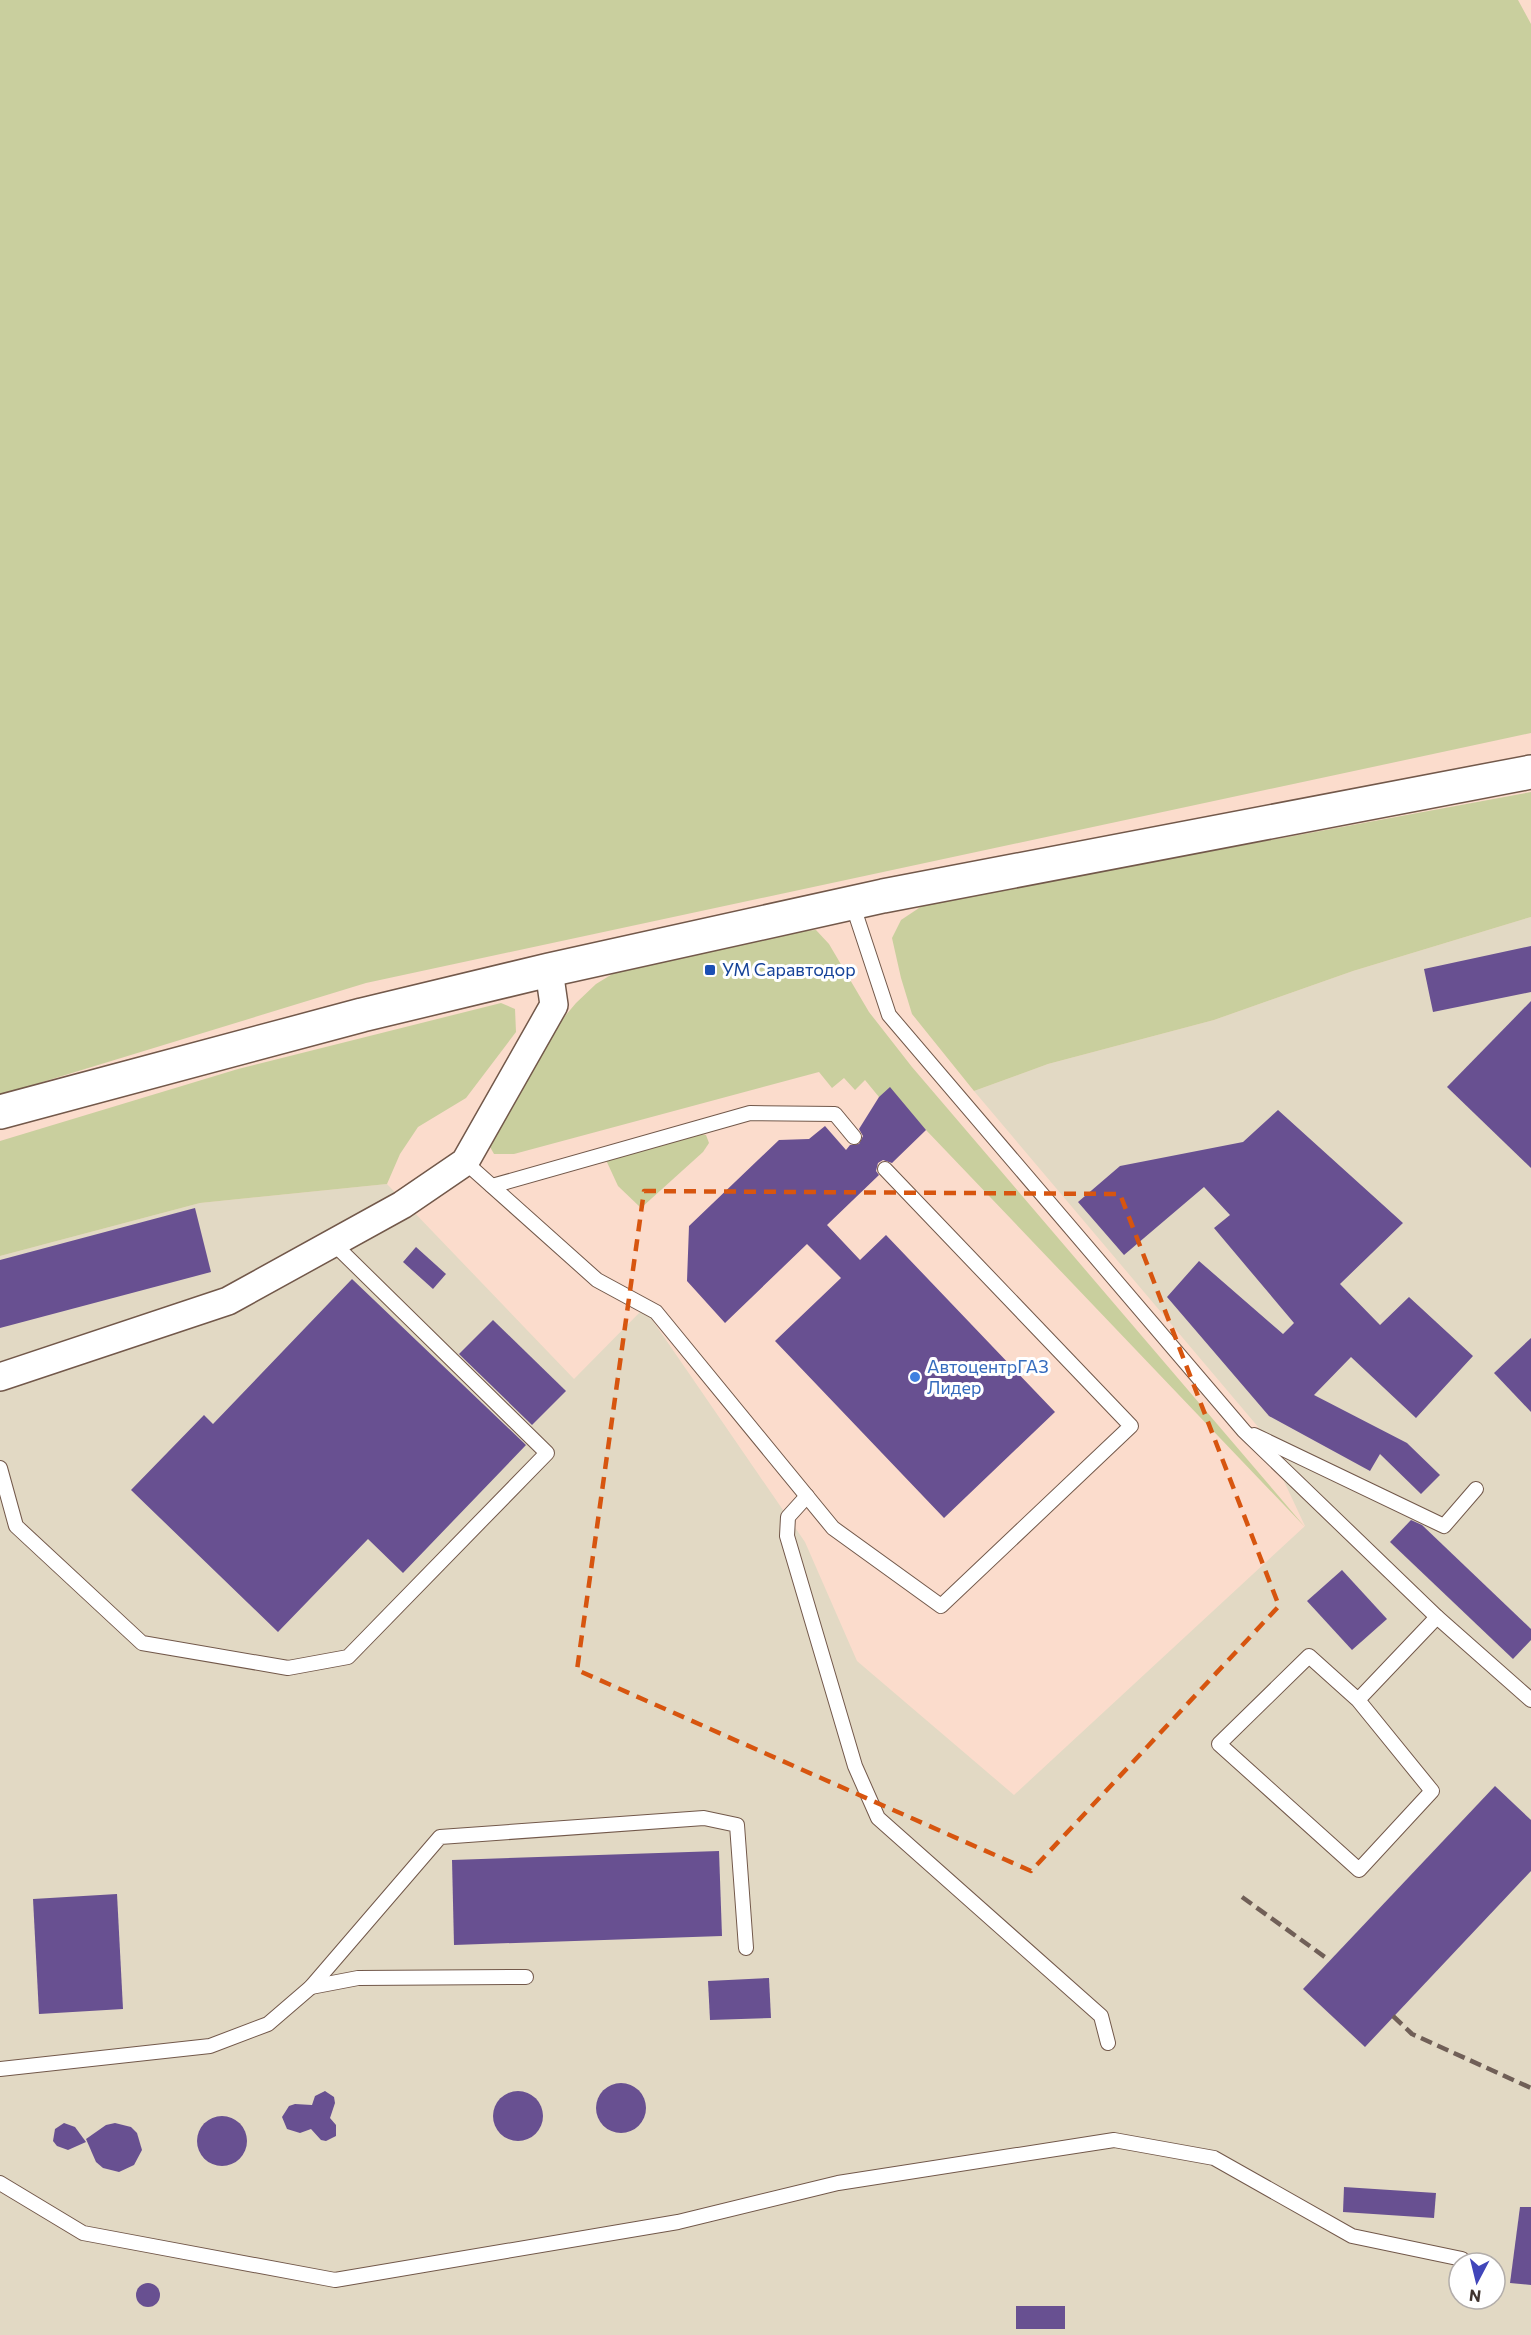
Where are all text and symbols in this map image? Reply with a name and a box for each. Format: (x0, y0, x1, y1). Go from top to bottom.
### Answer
place label: УМ Саравтодор (722, 958, 856, 980)
marker: УМ Саравтодор (703, 963, 717, 977)
place label: АвтоцентрГАЗ Лидер (927, 1355, 1049, 1398)
marker: АвтоцентрГАЗ Лидер (908, 1370, 922, 1384)
north arrow (1447, 2251, 1507, 2311)
text: N (1468, 2286, 1482, 2307)

